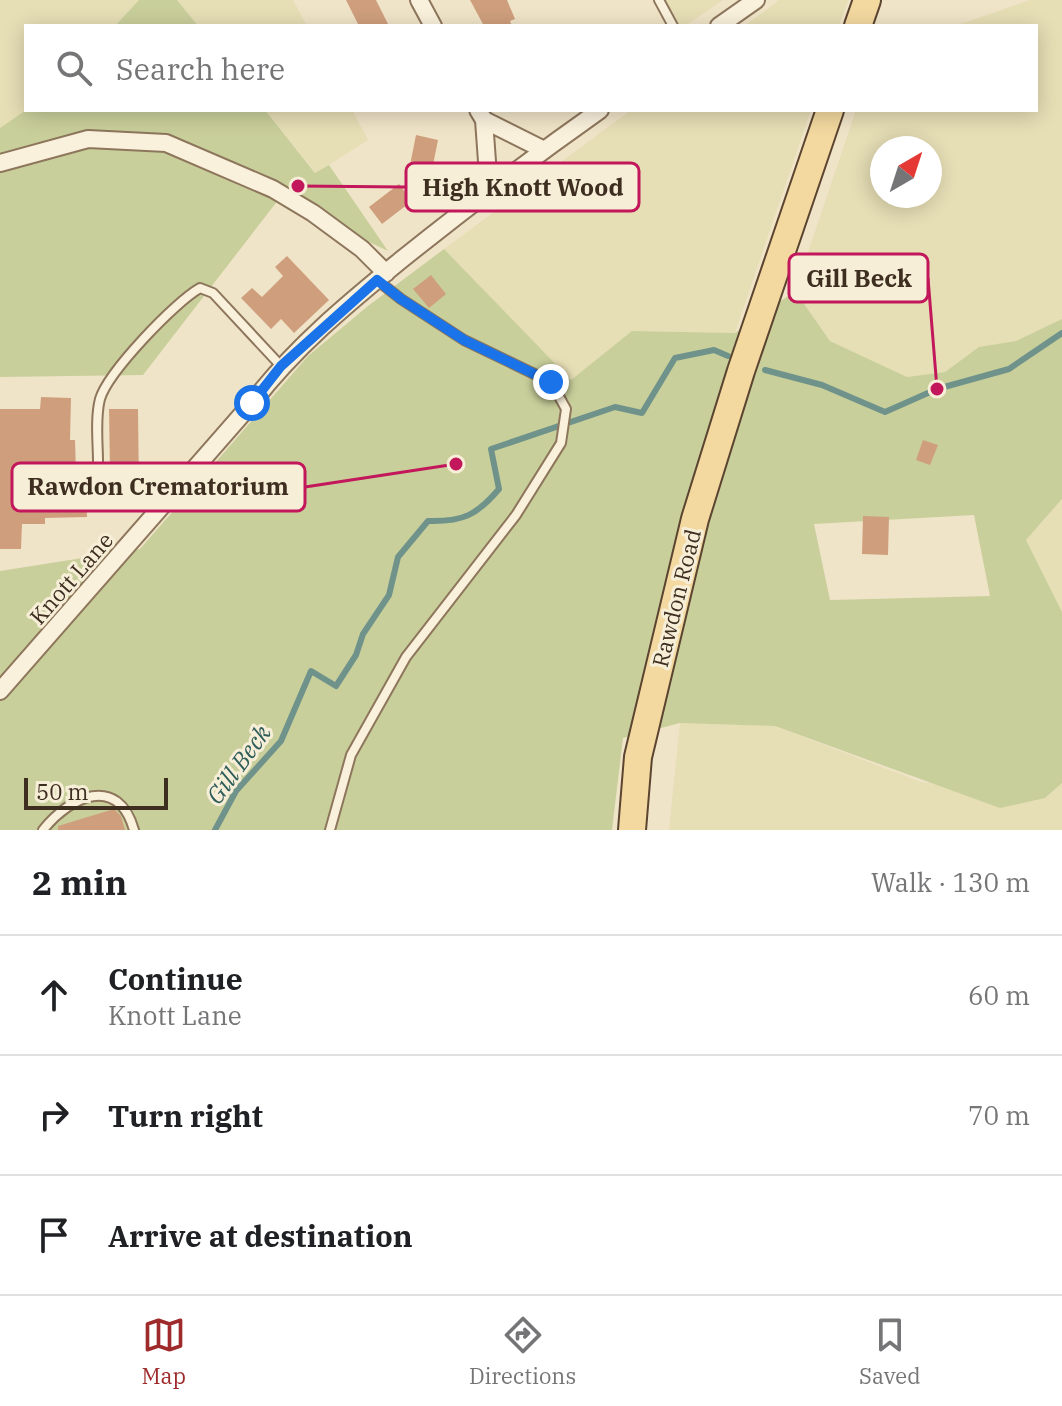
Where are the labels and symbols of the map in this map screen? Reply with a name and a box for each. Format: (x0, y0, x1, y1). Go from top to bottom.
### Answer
north arrow (870, 136, 942, 208)
callout: High Knott Wood (406, 163, 639, 211)
text: High Knott Wood (422, 171, 624, 203)
callout: Gill Beck (789, 254, 928, 302)
text: Gill Beck (806, 262, 912, 294)
route end (533, 364, 569, 400)
route start (234, 385, 270, 421)
callout: Rawdon Crematorium (12, 463, 305, 511)
text: Rawdon Crematorium (27, 470, 289, 502)
street label: Knott Lane (23, 526, 119, 630)
street label: Rawdon Road (645, 526, 707, 670)
water label: Gill Beck (198, 718, 278, 810)
scale bar (24, 774, 168, 810)

